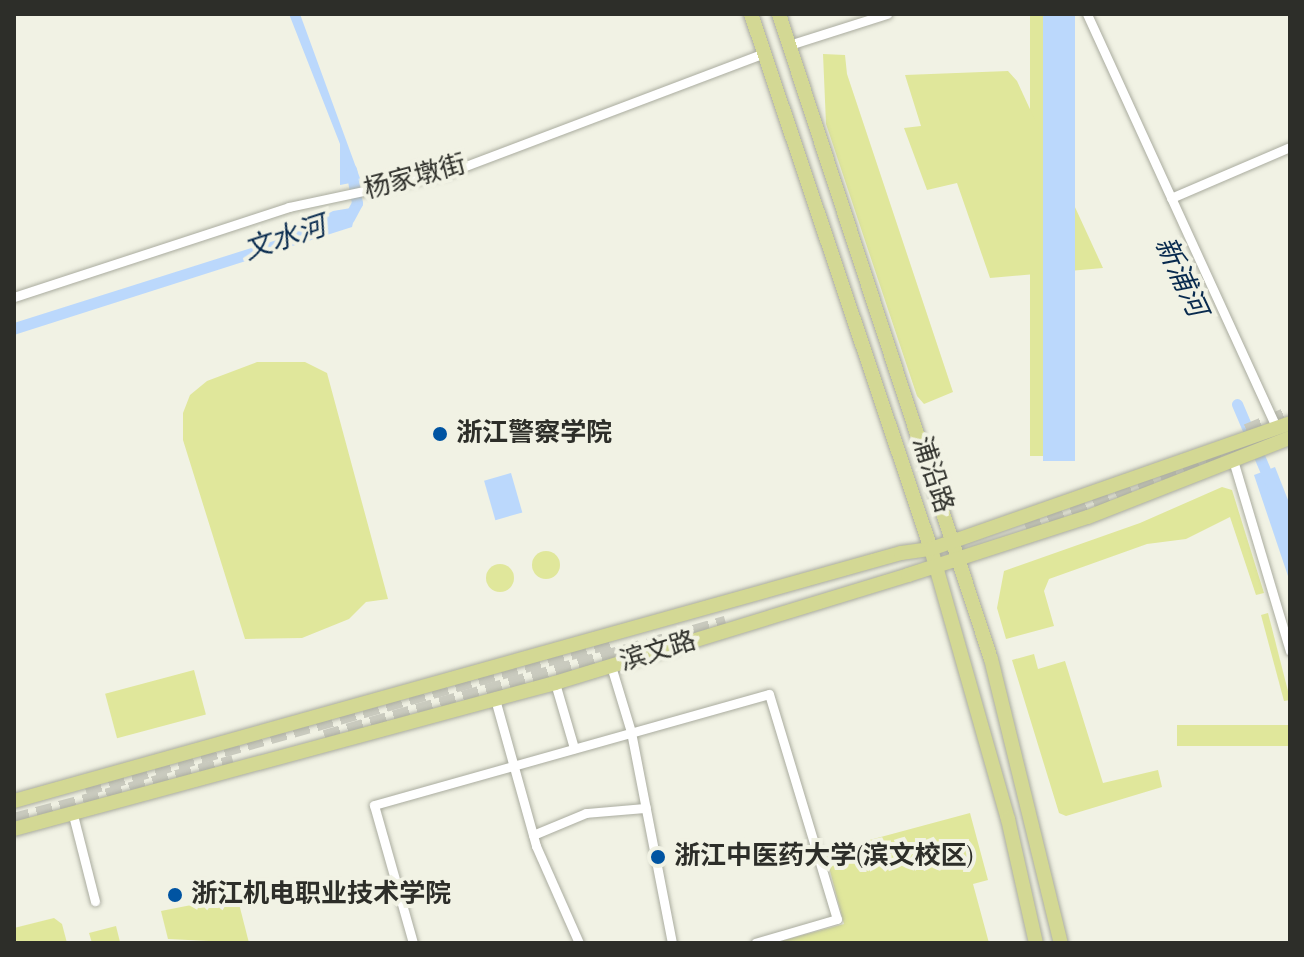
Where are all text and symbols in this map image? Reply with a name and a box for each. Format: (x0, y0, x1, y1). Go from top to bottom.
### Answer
street label: 杨家墩街 (361, 149, 469, 207)
water label: 文水河 (240, 210, 330, 268)
water label: 新浦河 (1147, 232, 1213, 322)
place label: 浙江警察学院 (456, 418, 612, 450)
marker: 浙江警察学院 (431, 425, 449, 443)
street label: 浦沿路 (905, 433, 959, 517)
street label: 滨文路 (616, 626, 700, 678)
place label: 浙江中医药大学(滨文校区) (674, 841, 974, 873)
marker: 浙江中医药大学(滨文校区) (649, 848, 667, 866)
place label: 浙江机电职业技术学院 (191, 879, 451, 911)
marker: 浙江机电职业技术学院 (166, 886, 184, 904)

